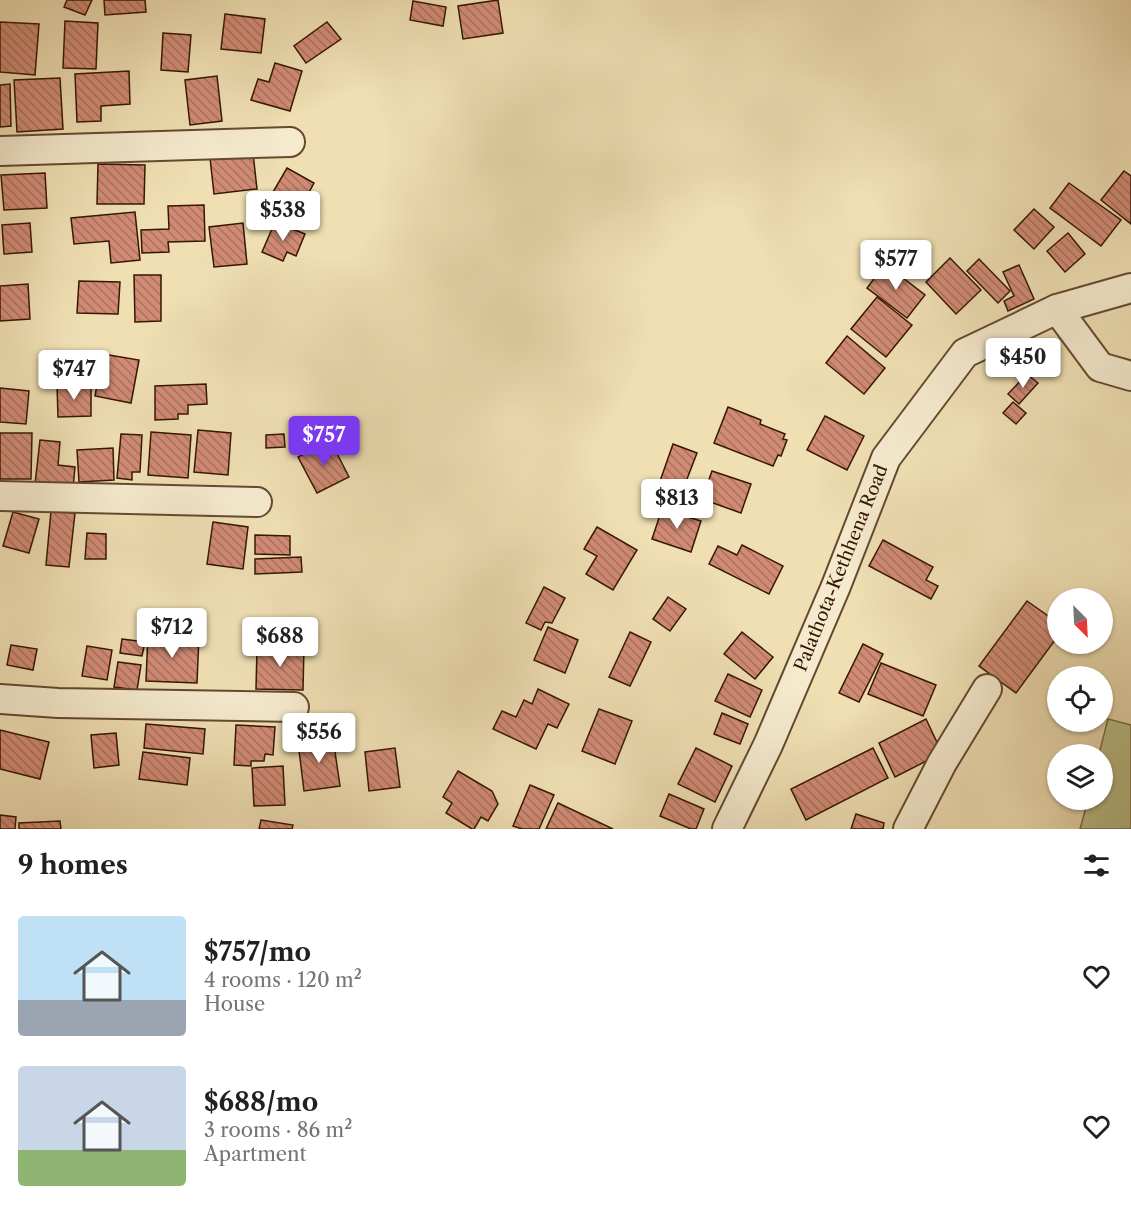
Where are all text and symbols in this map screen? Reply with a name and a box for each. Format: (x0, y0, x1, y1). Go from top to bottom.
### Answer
pin: $538 (247, 191, 319, 242)
text: $538 (260, 198, 306, 222)
pin: $577 (860, 240, 932, 291)
text: $577 (874, 247, 918, 271)
pin: $450 (987, 338, 1059, 389)
text: $450 (1000, 345, 1046, 369)
pin: $747 (38, 350, 110, 401)
text: $747 (52, 357, 96, 381)
pin: $757 (288, 416, 360, 467)
text: $757 (303, 423, 345, 447)
street label: Palathota-Kethhena Road (789, 461, 893, 675)
pin: $813 (641, 479, 713, 530)
text: $813 (655, 486, 699, 510)
north arrow (1047, 588, 1113, 654)
map controls (1047, 588, 1113, 810)
pin: $712 (136, 608, 208, 659)
text: $712 (151, 615, 193, 639)
pin: $688 (244, 617, 316, 668)
text: $688 (256, 624, 304, 648)
button: locate (1047, 666, 1113, 732)
pin: $556 (283, 713, 355, 764)
text: $556 (296, 720, 342, 744)
button: layers (1047, 744, 1113, 810)
text: 9 homes (18, 849, 128, 881)
icon: filters (1080, 849, 1113, 882)
text: $757/mo (204, 936, 311, 968)
icon: home (66, 940, 138, 1012)
icon: heart (1080, 960, 1113, 993)
text: 4 rooms · 120 m² (204, 968, 362, 992)
text: House (204, 992, 265, 1016)
text: $688/mo (204, 1086, 318, 1118)
icon: home (66, 1090, 138, 1162)
icon: heart (1080, 1110, 1113, 1143)
text: 3 rooms · 86 m² (204, 1118, 352, 1142)
text: Apartment (204, 1142, 307, 1166)

